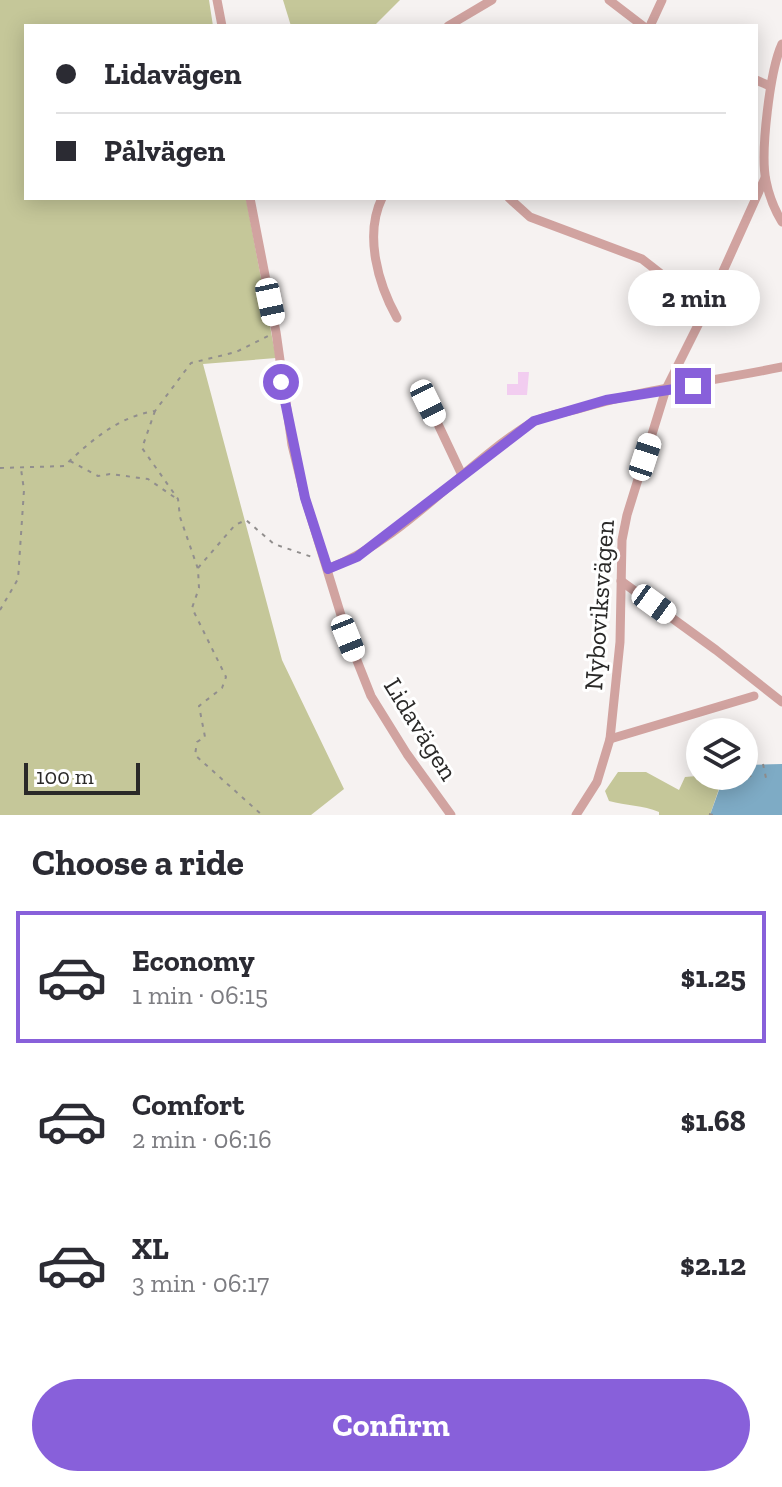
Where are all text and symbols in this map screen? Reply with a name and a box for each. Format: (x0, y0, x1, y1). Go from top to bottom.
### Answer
text: Lidavägen (104, 56, 242, 92)
text: Pålvägen (104, 133, 225, 169)
callout: 2 min (627, 270, 759, 326)
car (253, 276, 287, 328)
text: 2 min (662, 282, 726, 314)
route start (263, 364, 299, 400)
route end (675, 368, 711, 404)
car (407, 376, 449, 430)
car (626, 430, 664, 484)
street label: Nyboviksvägen (577, 518, 621, 691)
car (628, 580, 680, 628)
car (328, 611, 368, 665)
street label: Lidavägen (377, 672, 465, 786)
map controls (686, 718, 758, 790)
button: layers (686, 718, 758, 790)
scale bar (24, 759, 140, 795)
text: 100 m (36, 763, 94, 790)
text: Choose a ride (32, 841, 244, 884)
icon: car (36, 941, 108, 1013)
text: Economy (132, 943, 255, 979)
text: $1.25 (681, 959, 746, 995)
text: 1 min · 06:15 (132, 979, 268, 1011)
icon: car (36, 1085, 108, 1157)
text: Comfort (132, 1087, 244, 1123)
text: $1.68 (680, 1103, 746, 1139)
text: 2 min · 06:16 (132, 1123, 272, 1155)
icon: car (36, 1229, 108, 1301)
text: XL (132, 1231, 169, 1267)
text: $2.12 (680, 1247, 746, 1283)
text: 3 min · 06:17 (132, 1267, 269, 1299)
button: Confirm (32, 1379, 750, 1471)

